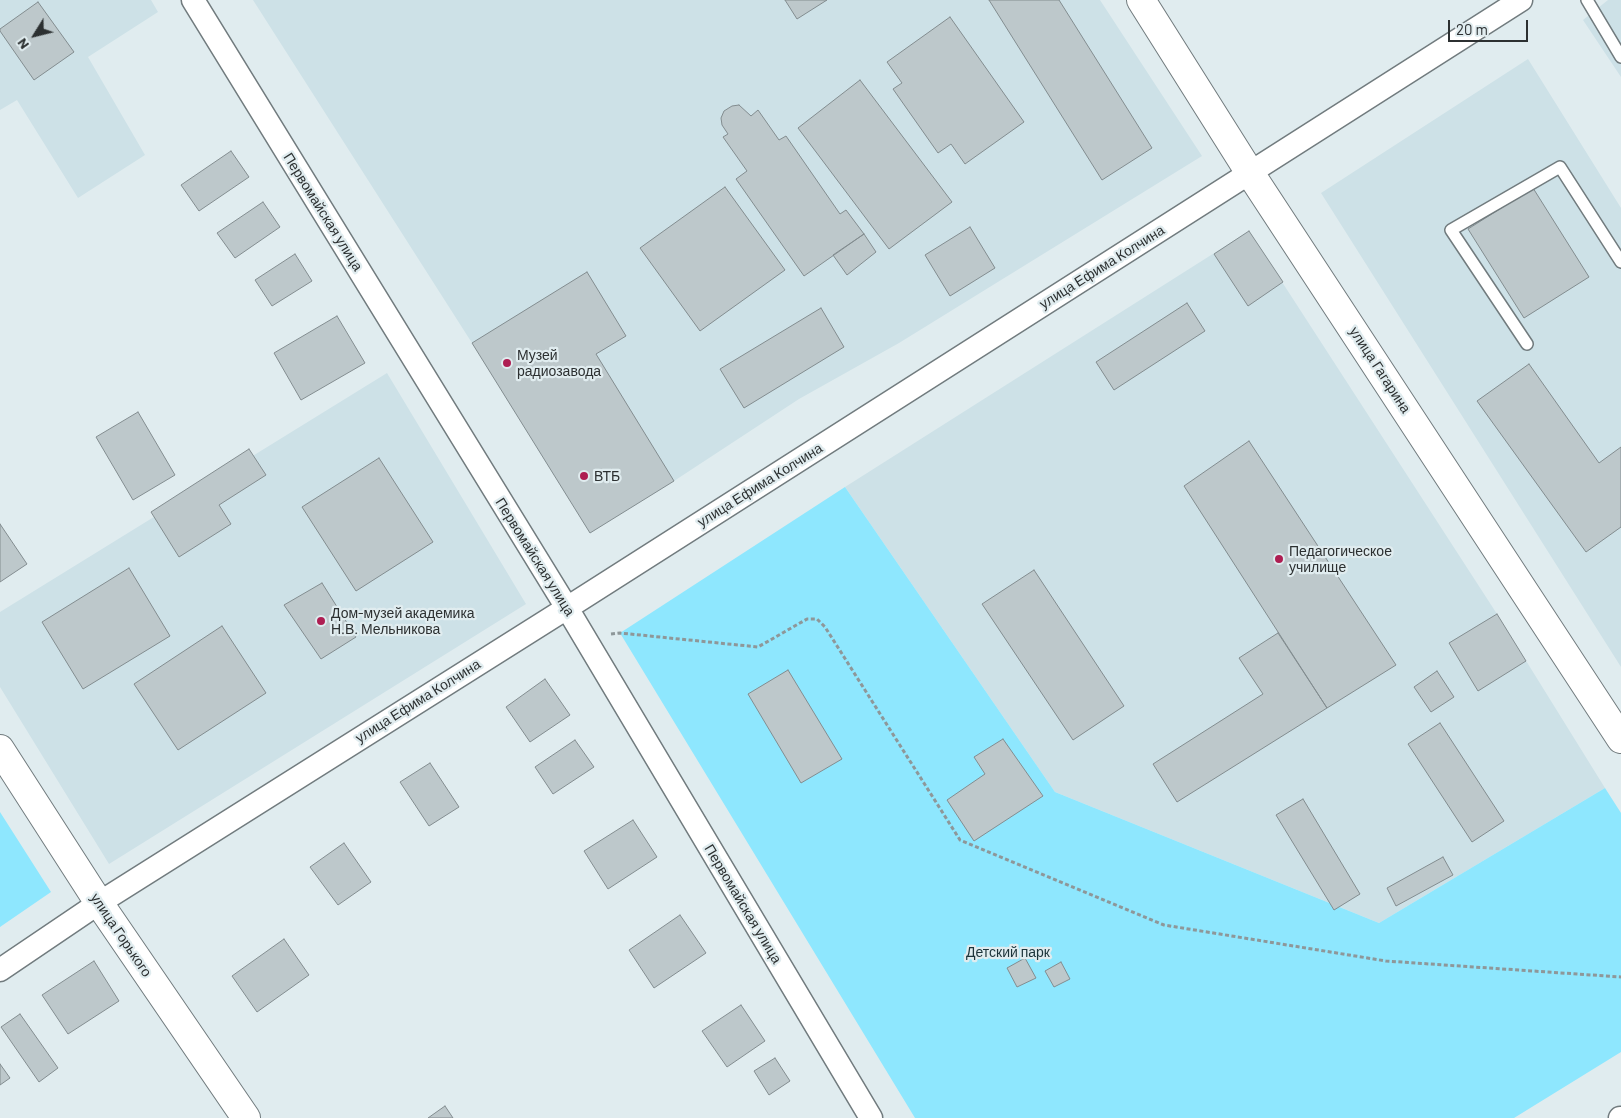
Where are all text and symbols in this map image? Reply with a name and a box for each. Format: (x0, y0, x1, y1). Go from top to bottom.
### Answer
north arrow (10, 10, 60, 60)
scale bar (1451, 10, 1531, 42)
text: 20 m (1456, 20, 1488, 38)
text: N (13, 35, 32, 53)
street label: Первомайская улица (280, 150, 366, 274)
street label: улица Ефима Колчина (1036, 222, 1168, 312)
street label: улица Гагарина (1346, 324, 1414, 416)
place label: Музей радиозавода (517, 347, 601, 380)
marker: Музей радиозавода (501, 357, 513, 369)
street label: улица Ефима Колчина (694, 440, 826, 530)
place label: ВТБ (594, 468, 620, 484)
marker: ВТБ (578, 470, 590, 482)
street label: Первомайская улица (492, 495, 578, 619)
place label: Педагогическое училище (1289, 543, 1392, 576)
marker: Педагогическое училище (1273, 553, 1285, 565)
place label: Дом-музей академика Н.В. Мельникова (331, 605, 475, 638)
marker: Дом-музей академика Н.В. Мельникова (315, 615, 327, 627)
street label: улица Ефима Колчина (352, 656, 484, 746)
street label: Первомайская улица (701, 841, 785, 967)
street label: улица Горького (87, 890, 155, 980)
park label: Детский парк (966, 944, 1050, 960)

